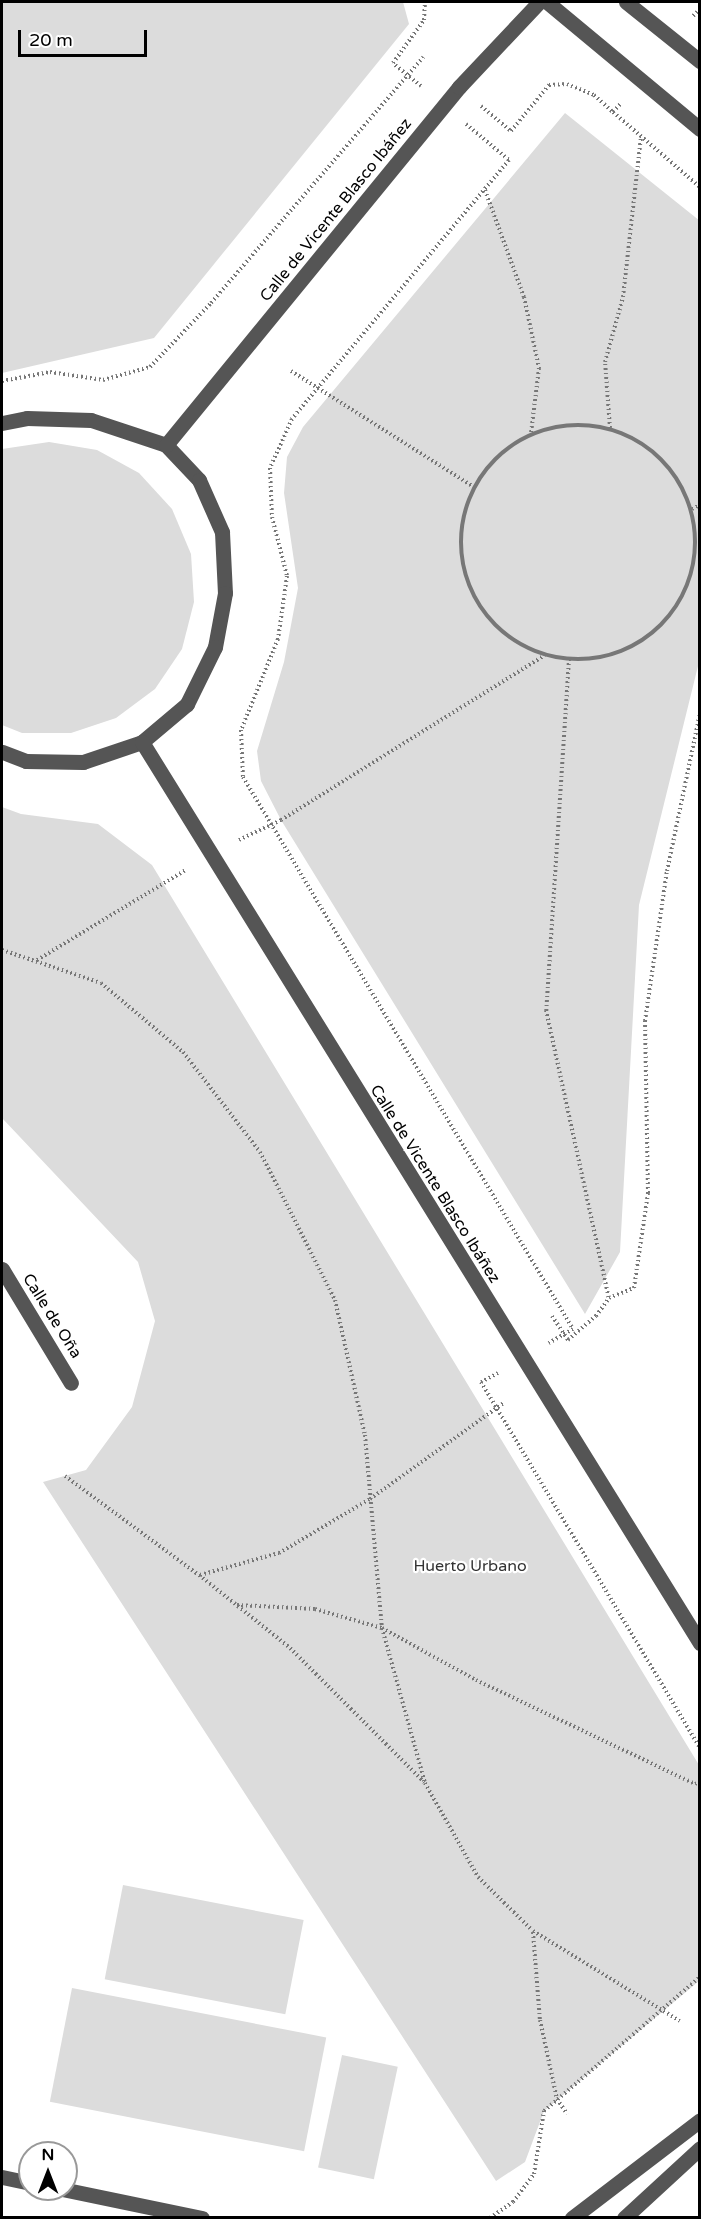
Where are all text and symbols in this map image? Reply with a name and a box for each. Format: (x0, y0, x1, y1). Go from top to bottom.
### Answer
scale bar (21, 18, 150, 56)
text: 20 m (29, 29, 73, 51)
street label: Calle de Vicente Blasco Ibáñez (256, 115, 416, 305)
street label: Calle de Vicente Blasco Ibáñez (366, 1081, 504, 1287)
street label: Calle de Oña (18, 1270, 86, 1362)
park label: Huerto Urbano (413, 1556, 527, 1576)
north arrow (18, 2141, 78, 2201)
text: N (42, 2145, 54, 2165)

